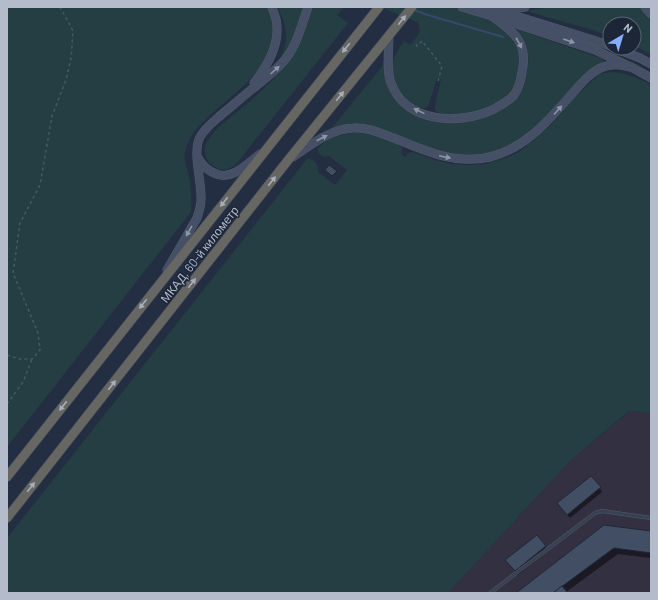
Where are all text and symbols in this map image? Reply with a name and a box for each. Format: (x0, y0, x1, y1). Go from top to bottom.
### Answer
one-way arrow (397, 14, 406, 25)
north arrow (602, 16, 642, 56)
text: N (622, 20, 635, 35)
one-way arrow (516, 37, 522, 49)
one-way arrow (563, 38, 575, 44)
one-way arrow (342, 42, 351, 53)
one-way arrow (270, 65, 281, 74)
one-way arrow (336, 91, 344, 102)
one-way arrow (553, 104, 562, 115)
one-way arrow (413, 108, 424, 114)
one-way arrow (316, 135, 328, 142)
one-way arrow (439, 155, 451, 161)
one-way arrow (268, 175, 277, 186)
one-way arrow (220, 197, 228, 208)
street label: МКАД, 60-й километр (157, 203, 242, 306)
one-way arrow (186, 225, 193, 237)
one-way arrow (188, 277, 196, 288)
one-way arrow (139, 299, 148, 310)
one-way arrow (107, 379, 116, 390)
one-way arrow (58, 401, 67, 412)
one-way arrow (27, 482, 35, 493)

